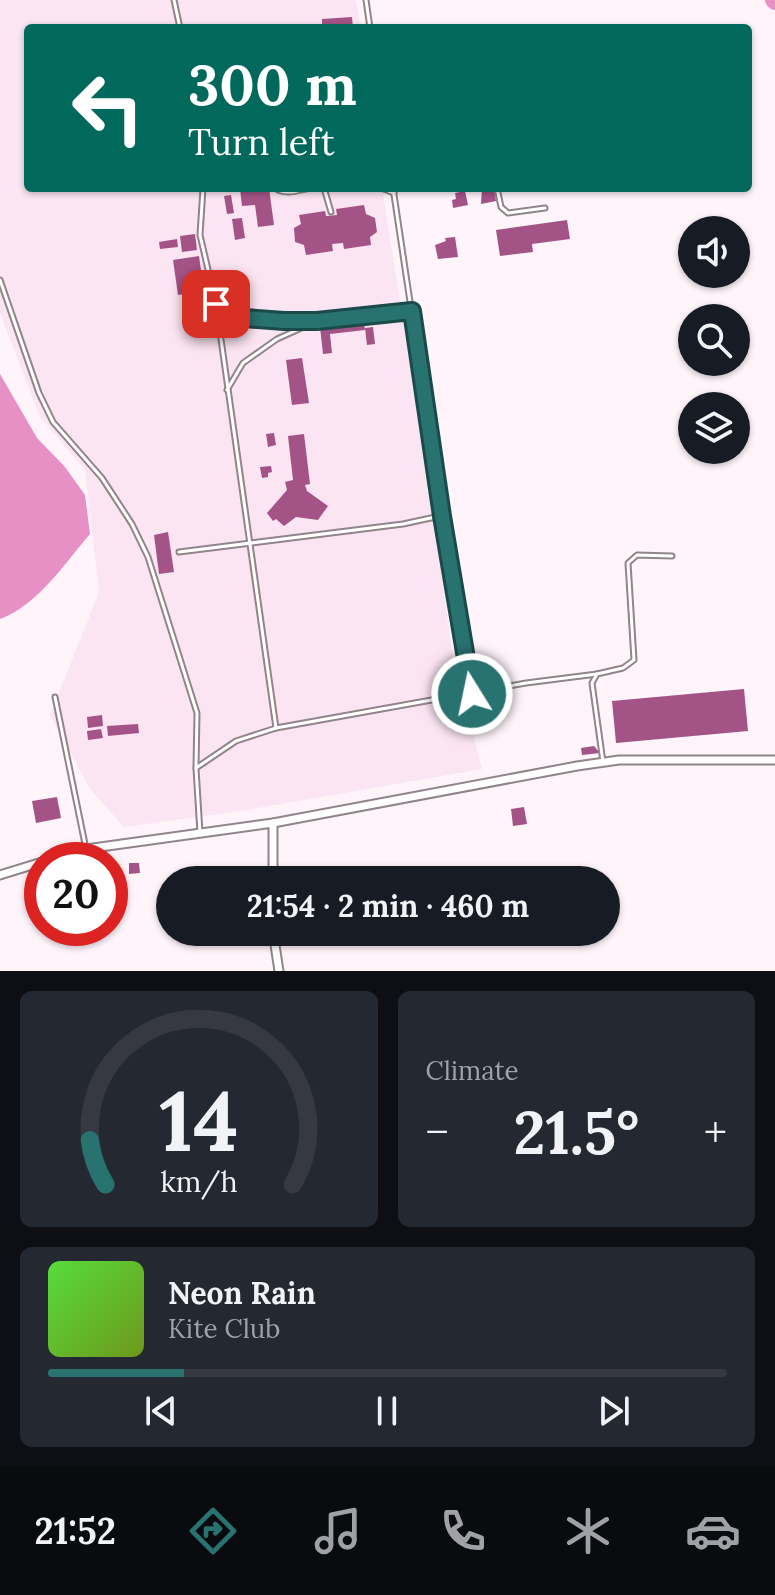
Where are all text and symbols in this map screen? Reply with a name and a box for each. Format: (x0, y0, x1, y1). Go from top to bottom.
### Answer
text: 300 m (188, 49, 357, 120)
icon: left (56, 56, 160, 160)
text: Turn left (188, 119, 335, 165)
map controls (678, 216, 750, 464)
button: sound (678, 216, 750, 288)
pin (182, 270, 250, 338)
icon: arrive (194, 282, 238, 326)
button: search (678, 304, 750, 376)
button: layers (678, 392, 750, 464)
position arrow (430, 652, 514, 736)
speed limit sign: 20 (24, 842, 128, 946)
text: 21:54 · 2 min · 460 m (247, 887, 529, 925)
text: Climate (426, 1054, 519, 1087)
text: 14 (159, 1067, 238, 1174)
text: 21.5° (513, 1094, 639, 1170)
text: − (426, 1104, 449, 1160)
text: + (704, 1104, 727, 1160)
text: km/h (160, 1163, 237, 1200)
text: Neon Rain (168, 1274, 316, 1312)
text: Kite Club (168, 1312, 280, 1345)
icon: previous (139, 1389, 183, 1433)
icon: pause (365, 1389, 409, 1433)
icon: next (592, 1389, 636, 1433)
icon: directions (185, 1503, 241, 1559)
icon: music (310, 1503, 366, 1559)
icon: phone (435, 1503, 491, 1559)
icon: climate (560, 1503, 616, 1559)
icon: car (685, 1503, 741, 1559)
text: 21:52 (34, 1508, 116, 1554)

